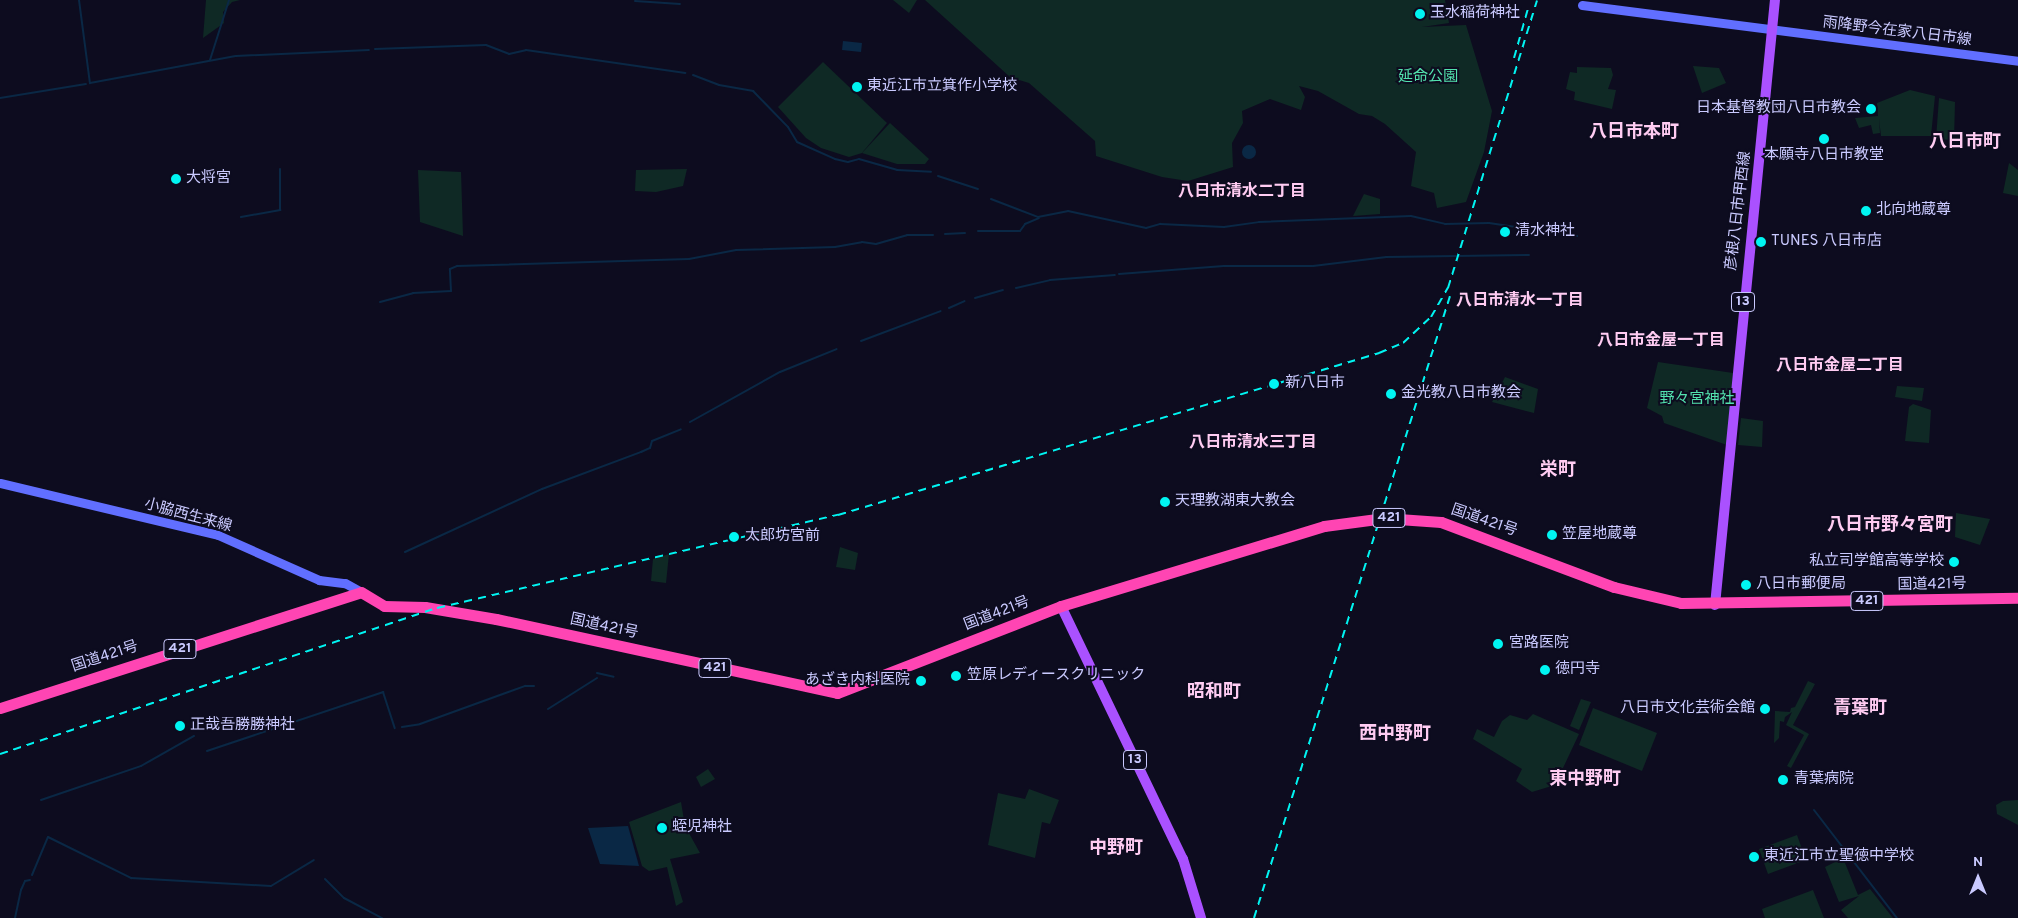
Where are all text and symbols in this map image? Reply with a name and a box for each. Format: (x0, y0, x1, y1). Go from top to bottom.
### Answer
place label: 玉水稲荷神社 (1430, 5, 1520, 23)
marker: 玉水稲荷神社 (1414, 8, 1426, 20)
street label: 雨降野今在家八日市線 (1821, 14, 1973, 50)
park label: 延命公園 (1398, 69, 1458, 87)
place label: 東近江市立箕作小学校 (867, 78, 1017, 96)
marker: 東近江市立箕作小学校 (851, 81, 863, 93)
place label: 日本基督教団八日市教会 (1696, 100, 1861, 118)
marker: 日本基督教団八日市教会 (1865, 103, 1877, 115)
district label: 八日市本町 (1589, 122, 1679, 144)
district label: 八日市町 (1929, 132, 2001, 154)
marker: 本願寺八日市教堂 (1818, 133, 1830, 145)
place label: 本願寺八日市教堂 (1764, 147, 1884, 165)
street label: 彦根八日市甲西線 (1723, 150, 1755, 272)
place label: 大将宮 (186, 170, 231, 188)
marker: 大将宮 (170, 173, 182, 185)
district label: 八日市清水二丁目 (1178, 182, 1306, 202)
place label: 北向地蔵尊 (1876, 202, 1951, 220)
marker: 北向地蔵尊 (1860, 205, 1872, 217)
place label: 清水神社 (1515, 223, 1575, 241)
marker: 清水神社 (1499, 226, 1511, 238)
place label: TUNES 八日市店 (1771, 233, 1882, 251)
marker: TUNES 八日市店 (1755, 236, 1767, 248)
road number: 13 (1730, 290, 1756, 314)
district label: 八日市清水一丁目 (1456, 291, 1584, 311)
district label: 八日市金屋一丁目 (1597, 331, 1725, 351)
district label: 八日市金屋二丁目 (1776, 356, 1904, 376)
place label: 新八日市 (1285, 375, 1345, 393)
marker: 新八日市 (1267, 377, 1281, 391)
place label: 金光教八日市教会 (1401, 385, 1521, 403)
marker: 金光教八日市教会 (1385, 388, 1397, 400)
park label: 野々宮神社 (1660, 391, 1734, 409)
district label: 八日市清水三丁目 (1189, 433, 1317, 453)
district label: 栄町 (1540, 460, 1576, 482)
place label: 天理教湖東大教会 (1175, 493, 1295, 511)
street label: 小脇西生来線 (142, 496, 234, 536)
marker: 天理教湖東大教会 (1159, 496, 1171, 508)
street label: 国道421号 (1448, 501, 1520, 541)
road number: 421 (1372, 506, 1406, 530)
district label: 八日市野々宮町 (1827, 515, 1953, 537)
place label: 笠屋地蔵尊 (1562, 526, 1637, 544)
place label: 太郎坊宮前 (745, 528, 820, 546)
marker: 笠屋地蔵尊 (1546, 529, 1558, 541)
marker: 太郎坊宮前 (727, 530, 741, 544)
place label: 私立司学館高等学校 (1809, 553, 1944, 571)
marker: 私立司学館高等学校 (1948, 556, 1960, 568)
street label: 国道421号 (1897, 575, 1967, 595)
place label: 八日市郵便局 (1756, 576, 1846, 594)
marker: 八日市郵便局 (1740, 579, 1752, 591)
road number: 421 (1850, 590, 1884, 612)
street label: 国道421号 (962, 593, 1032, 635)
street label: 国道421号 (568, 611, 640, 643)
place label: 宮路医院 (1509, 635, 1569, 653)
marker: 宮路医院 (1491, 637, 1505, 651)
street label: 国道421号 (69, 638, 141, 676)
road number: 421 (162, 638, 198, 661)
road number: 421 (698, 656, 732, 680)
place label: 徳円寺 (1555, 661, 1600, 679)
marker: 徳円寺 (1539, 664, 1551, 676)
place label: 笠原レディースクリニック (967, 667, 1147, 685)
marker: 笠原レディースクリニック (949, 669, 963, 683)
place label: あざき内科医院 (805, 672, 910, 690)
marker: あざき内科医院 (914, 674, 928, 688)
district label: 昭和町 (1187, 682, 1241, 704)
district label: 青葉町 (1833, 698, 1887, 720)
place label: 八日市文化芸術会館 (1620, 700, 1755, 718)
marker: 八日市文化芸術会館 (1759, 703, 1771, 715)
place label: 正哉吾勝勝神社 (190, 717, 295, 735)
marker: 正哉吾勝勝神社 (174, 720, 186, 732)
district label: 西中野町 (1359, 724, 1431, 746)
road number: 13 (1122, 748, 1148, 772)
district label: 東中野町 (1549, 769, 1621, 791)
place label: 青葉病院 (1794, 771, 1854, 789)
marker: 青葉病院 (1776, 773, 1790, 787)
place label: 蛭児神社 (672, 819, 732, 837)
marker: 蛭児神社 (656, 822, 668, 834)
district label: 中野町 (1089, 838, 1143, 860)
place label: 東近江市立聖徳中学校 (1764, 848, 1914, 866)
marker: 東近江市立聖徳中学校 (1748, 851, 1760, 863)
north arrow (1953, 853, 2003, 903)
text: N (1973, 854, 1983, 871)

